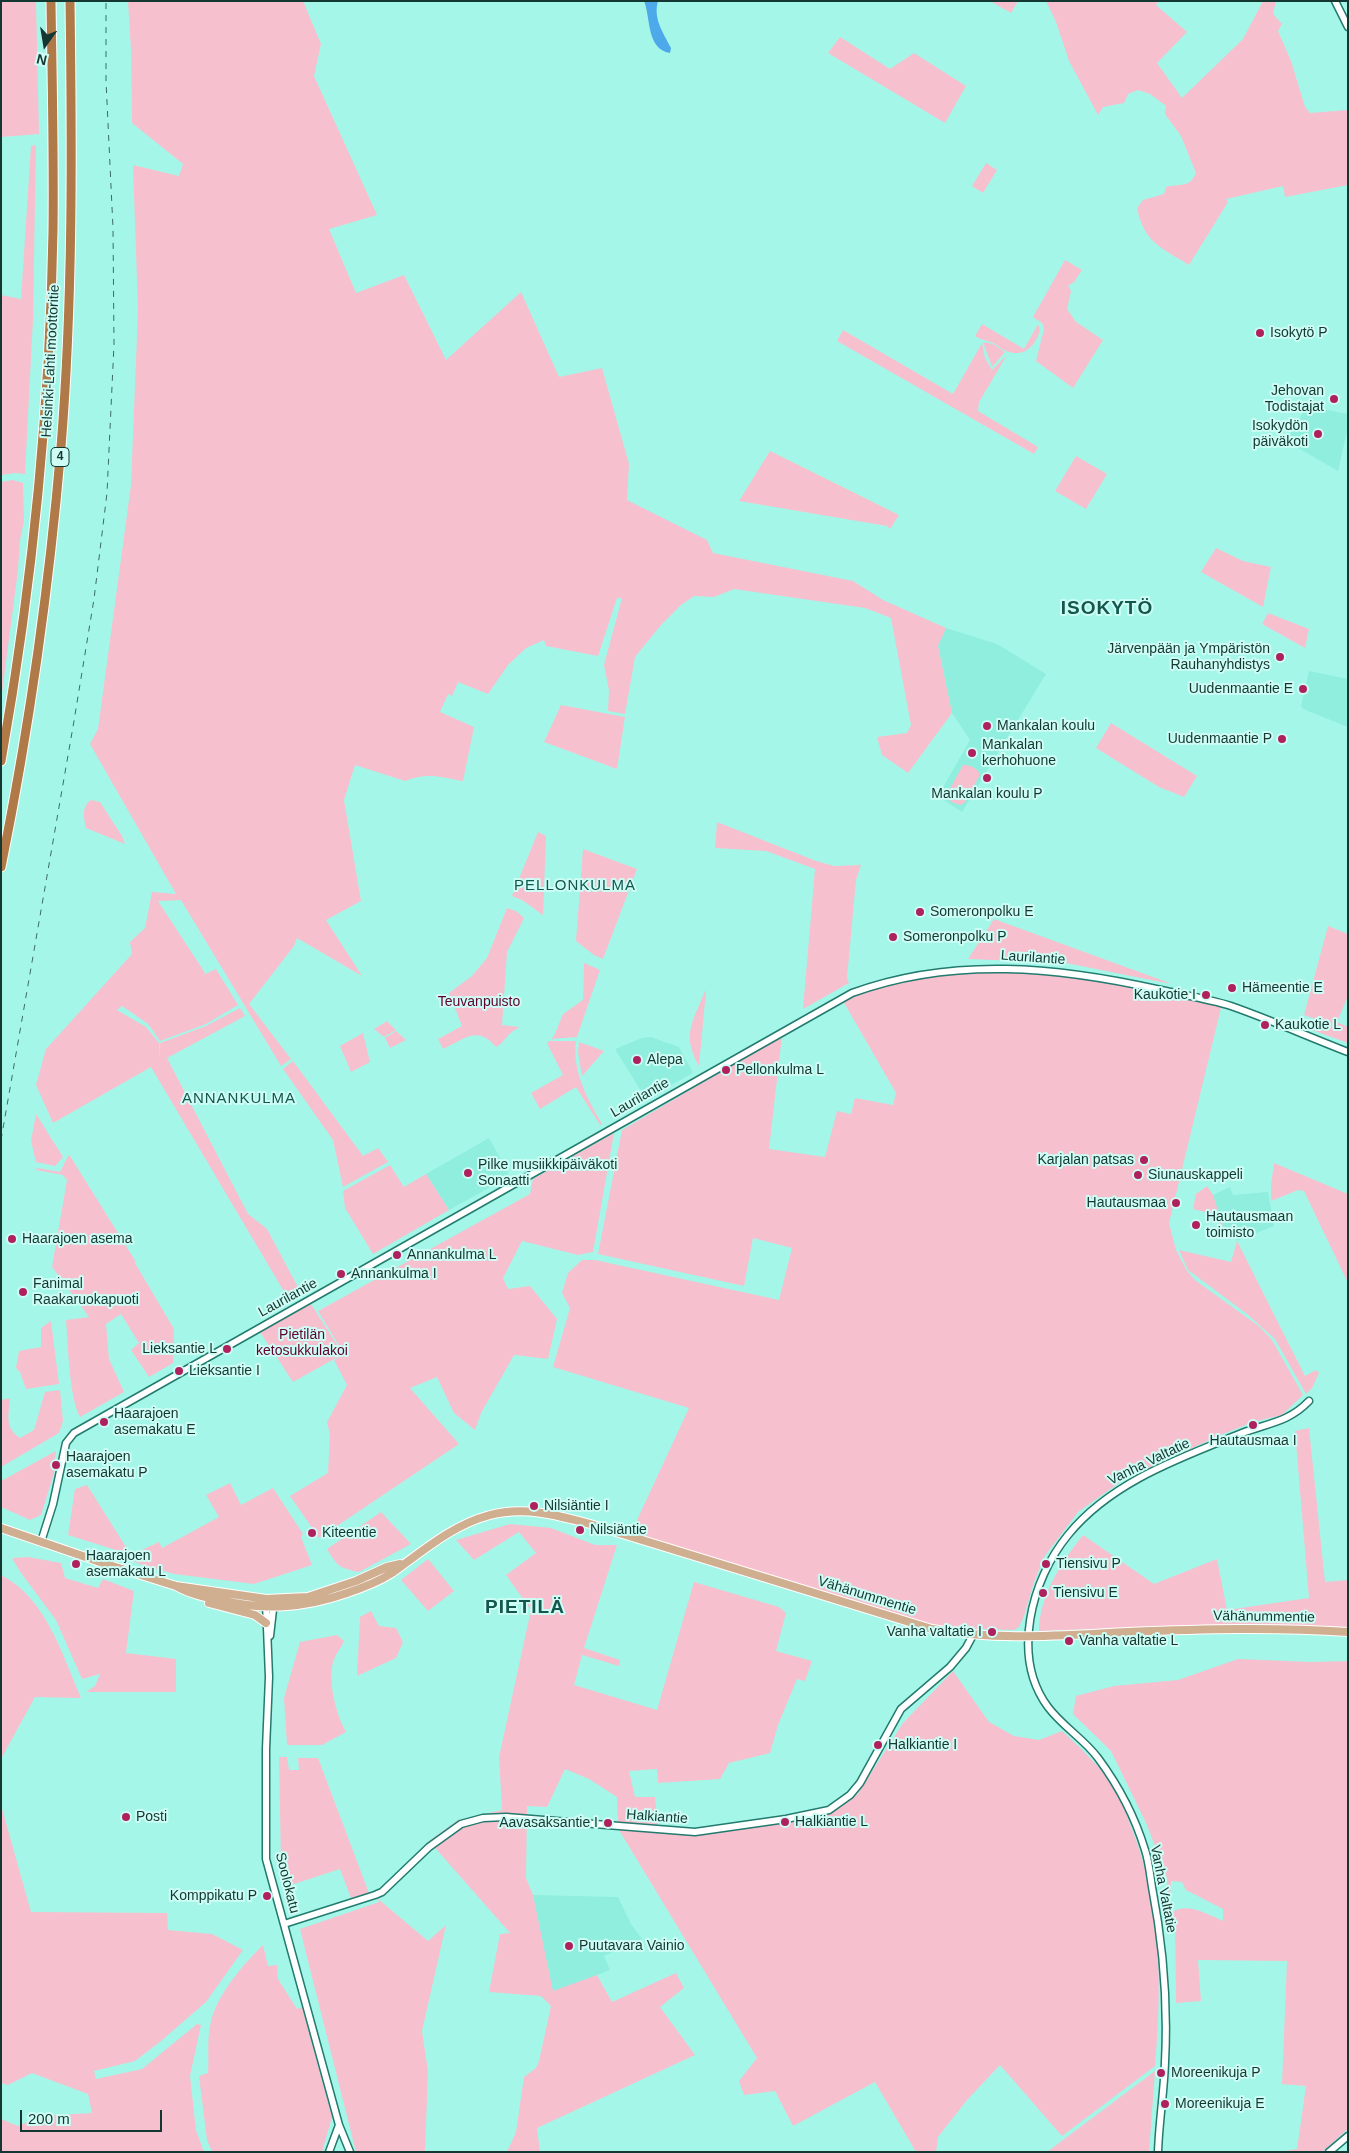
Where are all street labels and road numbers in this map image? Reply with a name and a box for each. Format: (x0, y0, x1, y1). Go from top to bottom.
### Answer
street label: Helsinki-Lahti moottoritie (39, 284, 63, 438)
road number: 4 (51, 448, 69, 467)
street label: Laurilantie (1000, 947, 1066, 969)
street label: Laurilantie (608, 1075, 672, 1121)
street label: Laurilantie (256, 1275, 320, 1321)
street label: Vanha Valtatie (1105, 1435, 1193, 1489)
street label: Vähänummentie (816, 1573, 918, 1619)
street label: Vähänummentie (1213, 1608, 1315, 1626)
street label: Halkiantie (626, 1806, 688, 1828)
street label: Vanha Valtatie (1146, 1844, 1180, 1934)
street label: Soolokatu (271, 1851, 303, 1915)

